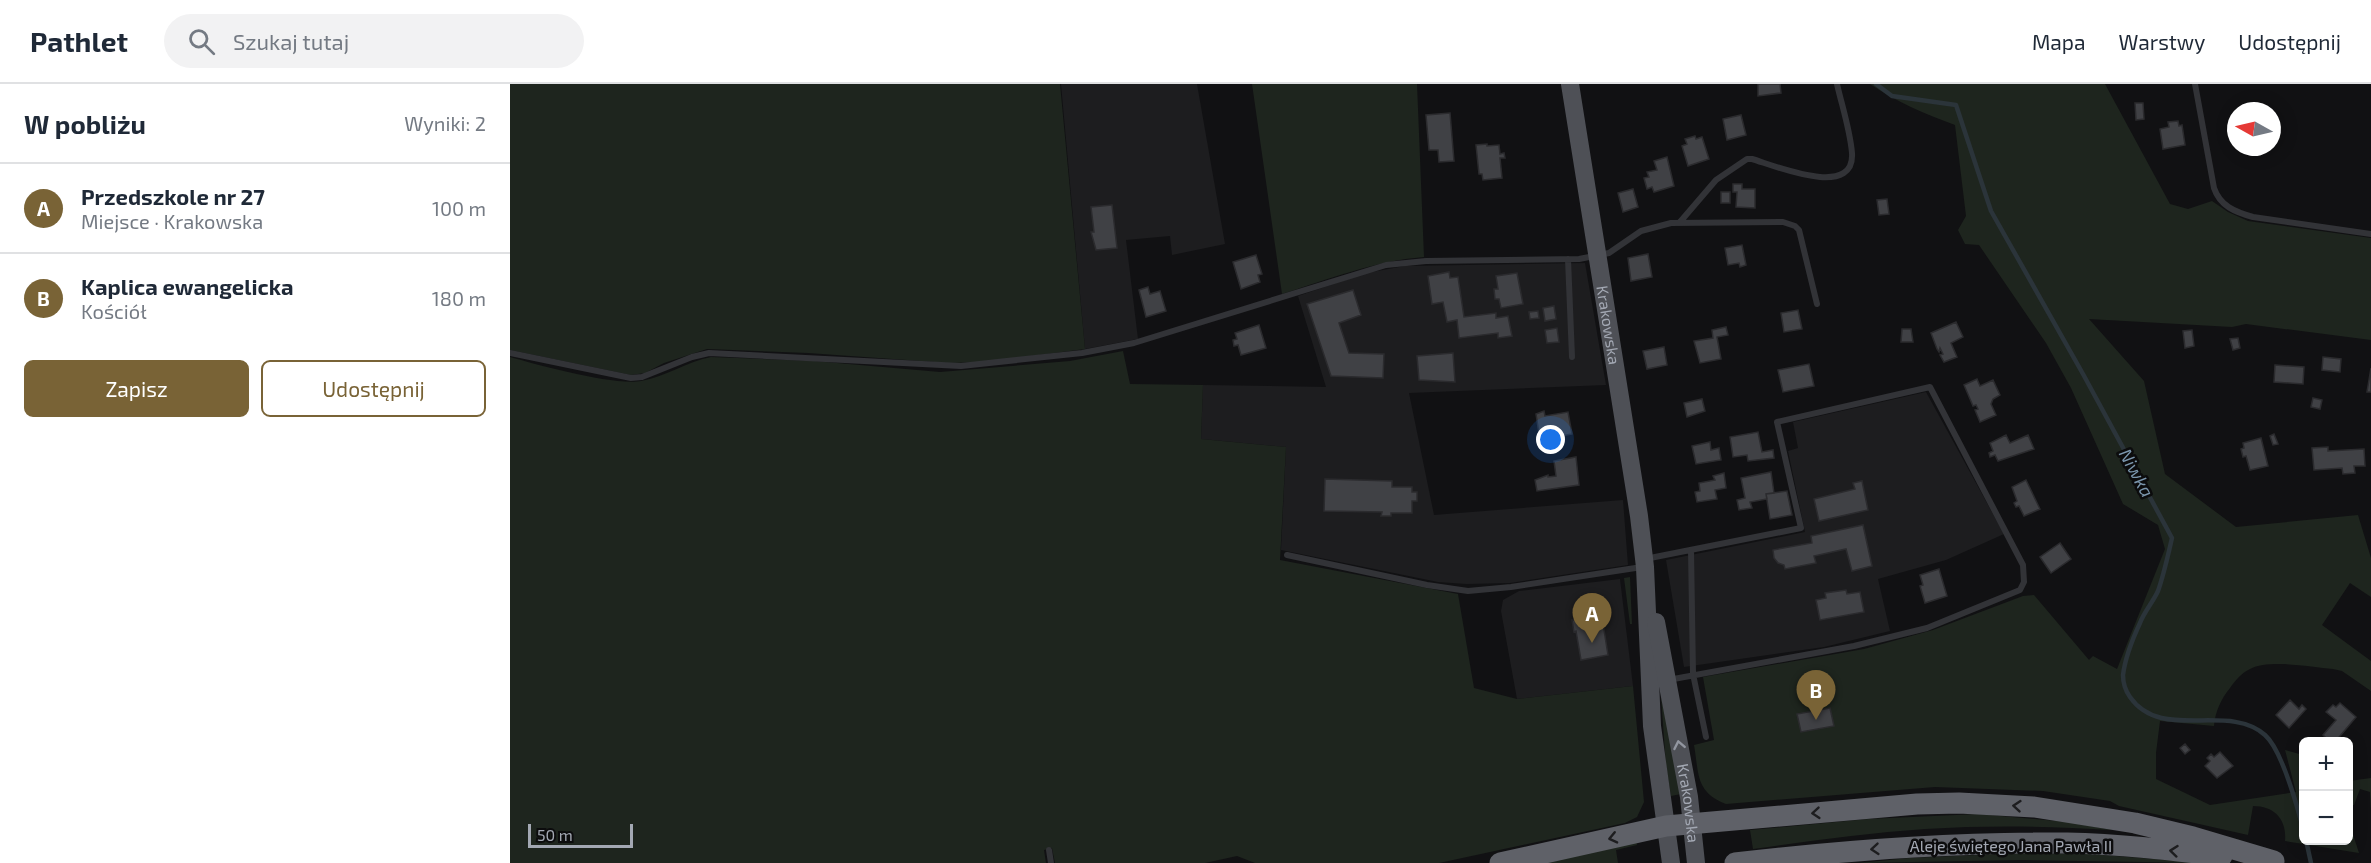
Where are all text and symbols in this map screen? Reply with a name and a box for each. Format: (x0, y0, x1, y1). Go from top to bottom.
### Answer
search box (164, 14, 584, 68)
text: Pathlet (30, 24, 128, 58)
icon: search (185, 25, 218, 58)
text: Szukaj tutaj (233, 28, 349, 54)
text: Mapa (2032, 29, 2086, 54)
text: Warstwy (2119, 29, 2205, 54)
text: Udostępnij (2238, 29, 2341, 54)
north arrow (2227, 102, 2281, 156)
text: W pobliżu (24, 108, 146, 139)
text: Wyniki: 2 (404, 111, 486, 135)
text: Przedszkole nr 27 (81, 183, 265, 209)
text: A (37, 196, 50, 220)
text: 100 m (432, 196, 486, 220)
text: Miejsce · Krakowska (81, 209, 263, 233)
text: Kaplica ewangelicka (81, 273, 294, 299)
street label: Krakowska (1593, 284, 1625, 366)
text: B (37, 286, 50, 310)
text: 180 m (432, 286, 486, 310)
text: Kościół (81, 299, 147, 323)
button: Zapisz (24, 360, 249, 417)
button: Udostępnij (261, 360, 486, 417)
your location (1536, 425, 1565, 454)
water label: Niwka (2115, 444, 2159, 501)
pin: A (1572, 594, 1612, 643)
pin: B (1796, 670, 1836, 720)
map controls (2299, 737, 2353, 845)
button: + (2299, 737, 2353, 791)
one-way arrow (1673, 740, 1686, 750)
street label: Krakowska (1674, 762, 1704, 844)
button: − (2299, 791, 2353, 845)
one-way arrow (2013, 800, 2022, 813)
one-way arrow (1812, 806, 1821, 819)
scale bar (528, 821, 633, 848)
text: 50 m (537, 825, 573, 844)
one-way arrow (1608, 831, 1618, 844)
street label: Aleje świętego Jana Pawła II (1910, 836, 2112, 856)
one-way arrow (1870, 842, 1879, 855)
one-way arrow (2170, 845, 2179, 858)

